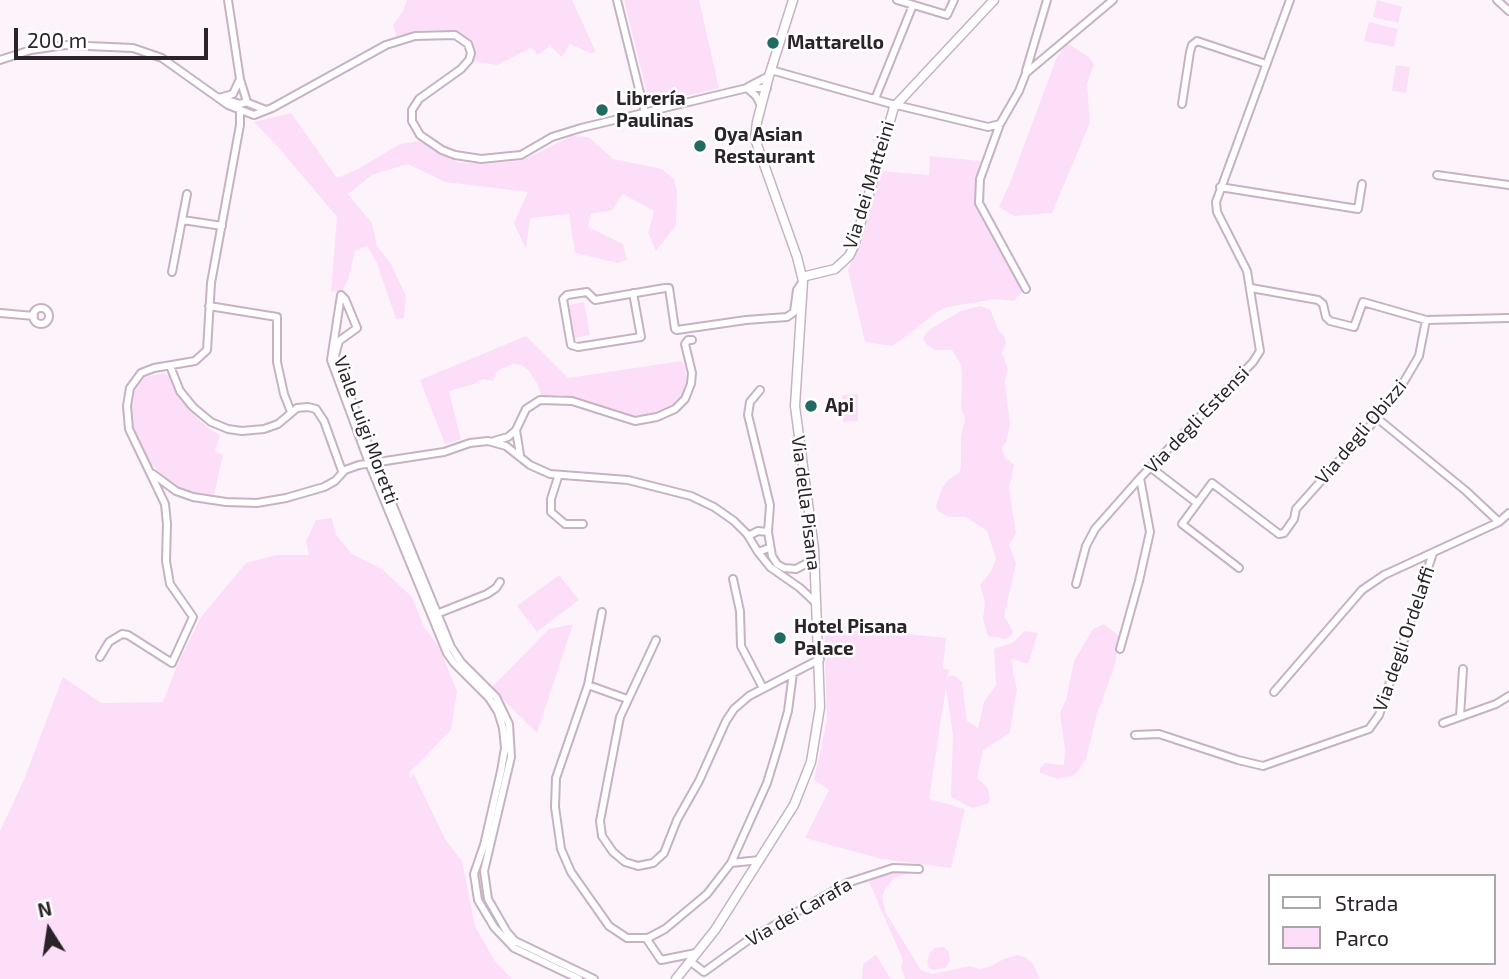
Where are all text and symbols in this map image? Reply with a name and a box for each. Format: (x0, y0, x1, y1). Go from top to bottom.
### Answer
scale bar (18, 14, 212, 58)
text: 200 m (27, 27, 87, 52)
place label: Mattarello (787, 32, 884, 54)
marker: Mattarello (765, 35, 781, 51)
place label: Librería Paulinas (616, 88, 694, 132)
marker: Librería Paulinas (594, 102, 610, 118)
street label: Via dei Matteini (839, 118, 899, 252)
place label: Oya Asian Restaurant (714, 124, 815, 168)
marker: Oya Asian Restaurant (692, 138, 708, 154)
street label: Viale Luigi Moretti (329, 353, 403, 507)
street label: Via degli Estensi (1140, 362, 1254, 478)
street label: Via degli Obizzi (1311, 375, 1411, 489)
place label: Api (825, 395, 854, 417)
marker: Api (803, 398, 819, 414)
street label: Via della Pisana (786, 434, 826, 572)
street label: Via degli Ordelaffi (1368, 563, 1440, 715)
place label: Hotel Pisana Palace (794, 616, 907, 660)
marker: Hotel Pisana Palace (772, 630, 788, 646)
street label: Via dei Carafa (742, 873, 856, 951)
legend (1268, 874, 1495, 965)
text: Strada (1335, 890, 1398, 915)
north arrow (14, 895, 84, 965)
text: N (35, 896, 54, 922)
text: Parco (1335, 925, 1389, 950)

